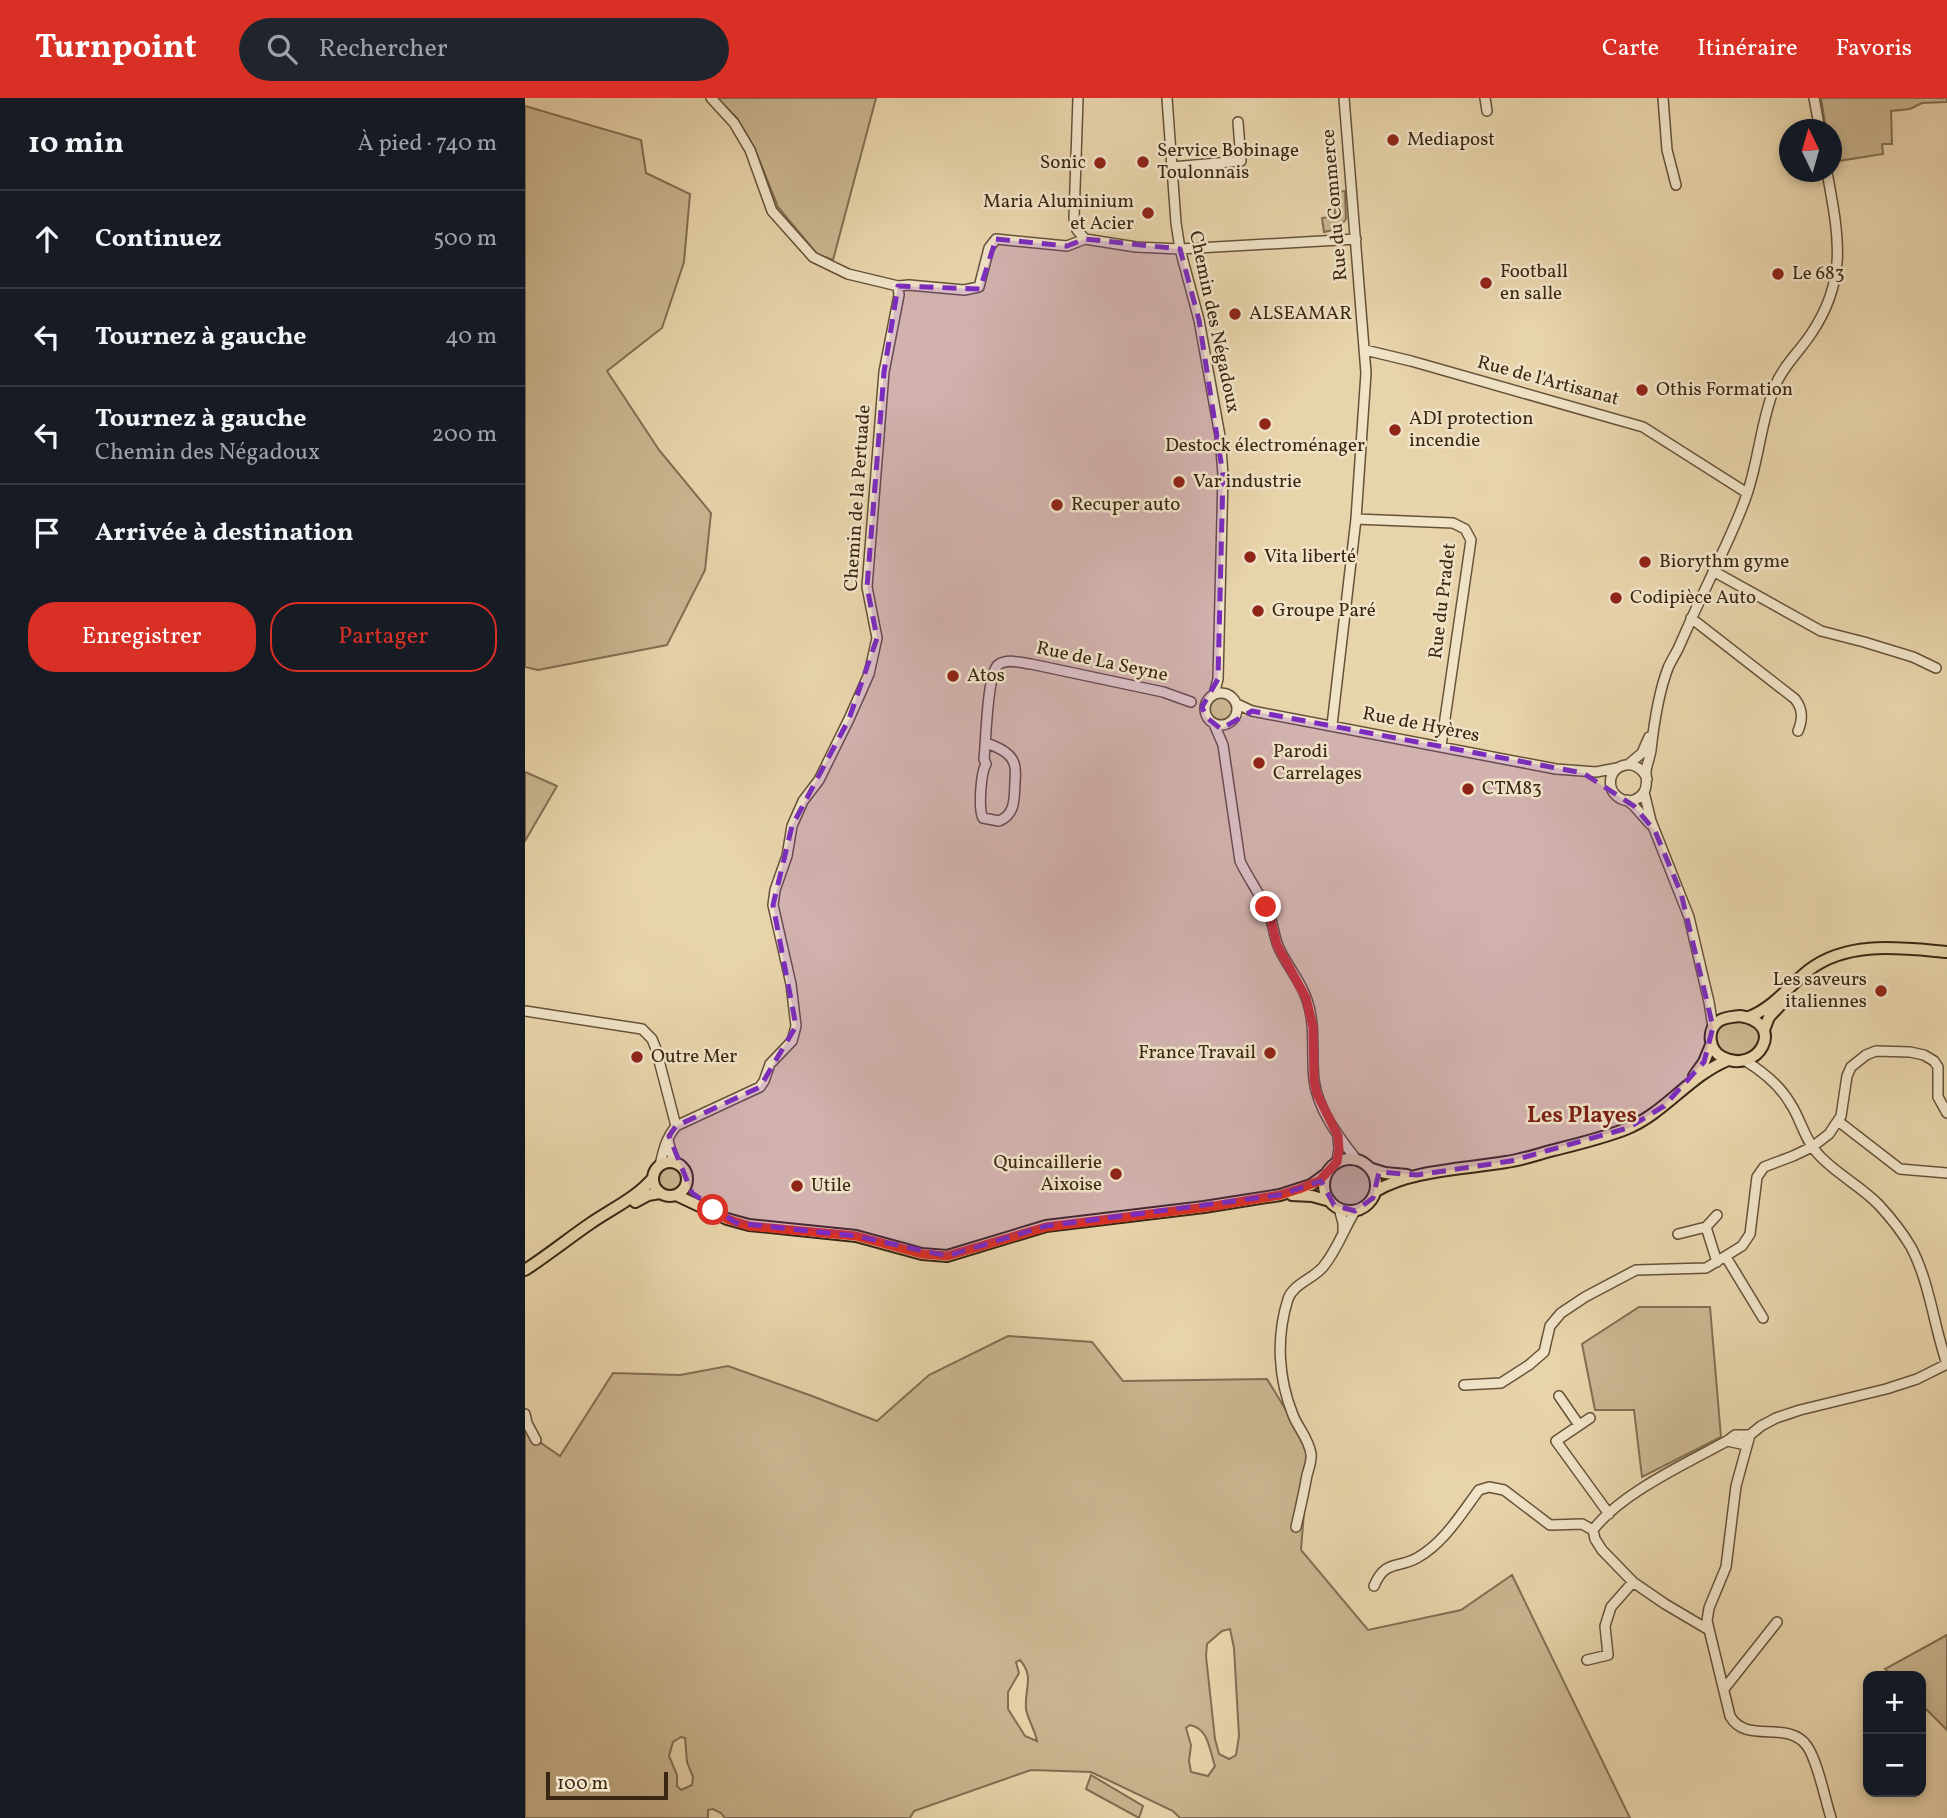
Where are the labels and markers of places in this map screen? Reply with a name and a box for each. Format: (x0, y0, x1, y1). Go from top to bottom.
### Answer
place label: Mediapost (1407, 127, 1495, 153)
marker: Mediapost (1385, 132, 1401, 148)
place label: Service Bobinage Toulonnais (1157, 138, 1299, 186)
place label: Sonic (1040, 150, 1086, 176)
marker: Service Bobinage Toulonnais (1135, 154, 1151, 170)
marker: Sonic (1092, 155, 1108, 171)
place label: Maria Aluminium et Acier (983, 189, 1134, 237)
marker: Maria Aluminium et Acier (1140, 205, 1156, 221)
place label: Football en salle (1500, 259, 1568, 307)
place label: Le 683 (1792, 261, 1844, 287)
marker: Le 683 (1770, 266, 1786, 282)
marker: Football en salle (1478, 275, 1494, 291)
place label: ALSEAMAR (1249, 301, 1352, 327)
marker: ALSEAMAR (1227, 306, 1243, 322)
place label: Othis Formation (1656, 377, 1793, 403)
marker: Othis Formation (1634, 382, 1650, 398)
place label: ADI protection incendie (1409, 406, 1534, 454)
marker: Destock électroménager (1257, 416, 1273, 432)
marker: ADI protection incendie (1387, 422, 1403, 438)
place label: Destock électroménager (1165, 433, 1365, 459)
place label: Var industrie (1193, 469, 1302, 495)
marker: Var industrie (1171, 474, 1187, 490)
place label: Recuper auto (1071, 492, 1180, 518)
marker: Recuper auto (1049, 497, 1065, 513)
place label: Vita liberté (1264, 544, 1356, 570)
marker: Vita liberté (1242, 549, 1258, 565)
place label: Biorythm gyme (1659, 549, 1789, 575)
marker: Biorythm gyme (1637, 554, 1653, 570)
place label: Codipièce Auto (1630, 585, 1756, 611)
marker: Codipièce Auto (1608, 590, 1624, 606)
place label: Groupe Paré (1272, 598, 1376, 624)
marker: Groupe Paré (1250, 603, 1266, 619)
place label: Atos (967, 663, 1005, 689)
marker: Atos (945, 668, 961, 684)
place label: Parodi Carrelages (1273, 739, 1362, 787)
marker: Parodi Carrelages (1251, 755, 1267, 771)
place label: CTM83 (1482, 776, 1542, 802)
marker: CTM83 (1460, 781, 1476, 797)
place label: Les saveurs italiennes (1773, 967, 1867, 1015)
marker: Les saveurs italiennes (1873, 983, 1889, 999)
place label: France Travail (1138, 1040, 1256, 1066)
place label: Outre Mer (651, 1044, 737, 1070)
marker: France Travail (1262, 1045, 1278, 1061)
marker: Outre Mer (629, 1049, 645, 1065)
place label: Quincaillerie Aixoise (994, 1150, 1102, 1198)
marker: Quincaillerie Aixoise (1108, 1166, 1124, 1182)
place label: Utile (811, 1173, 851, 1199)
marker: Utile (789, 1178, 805, 1194)

